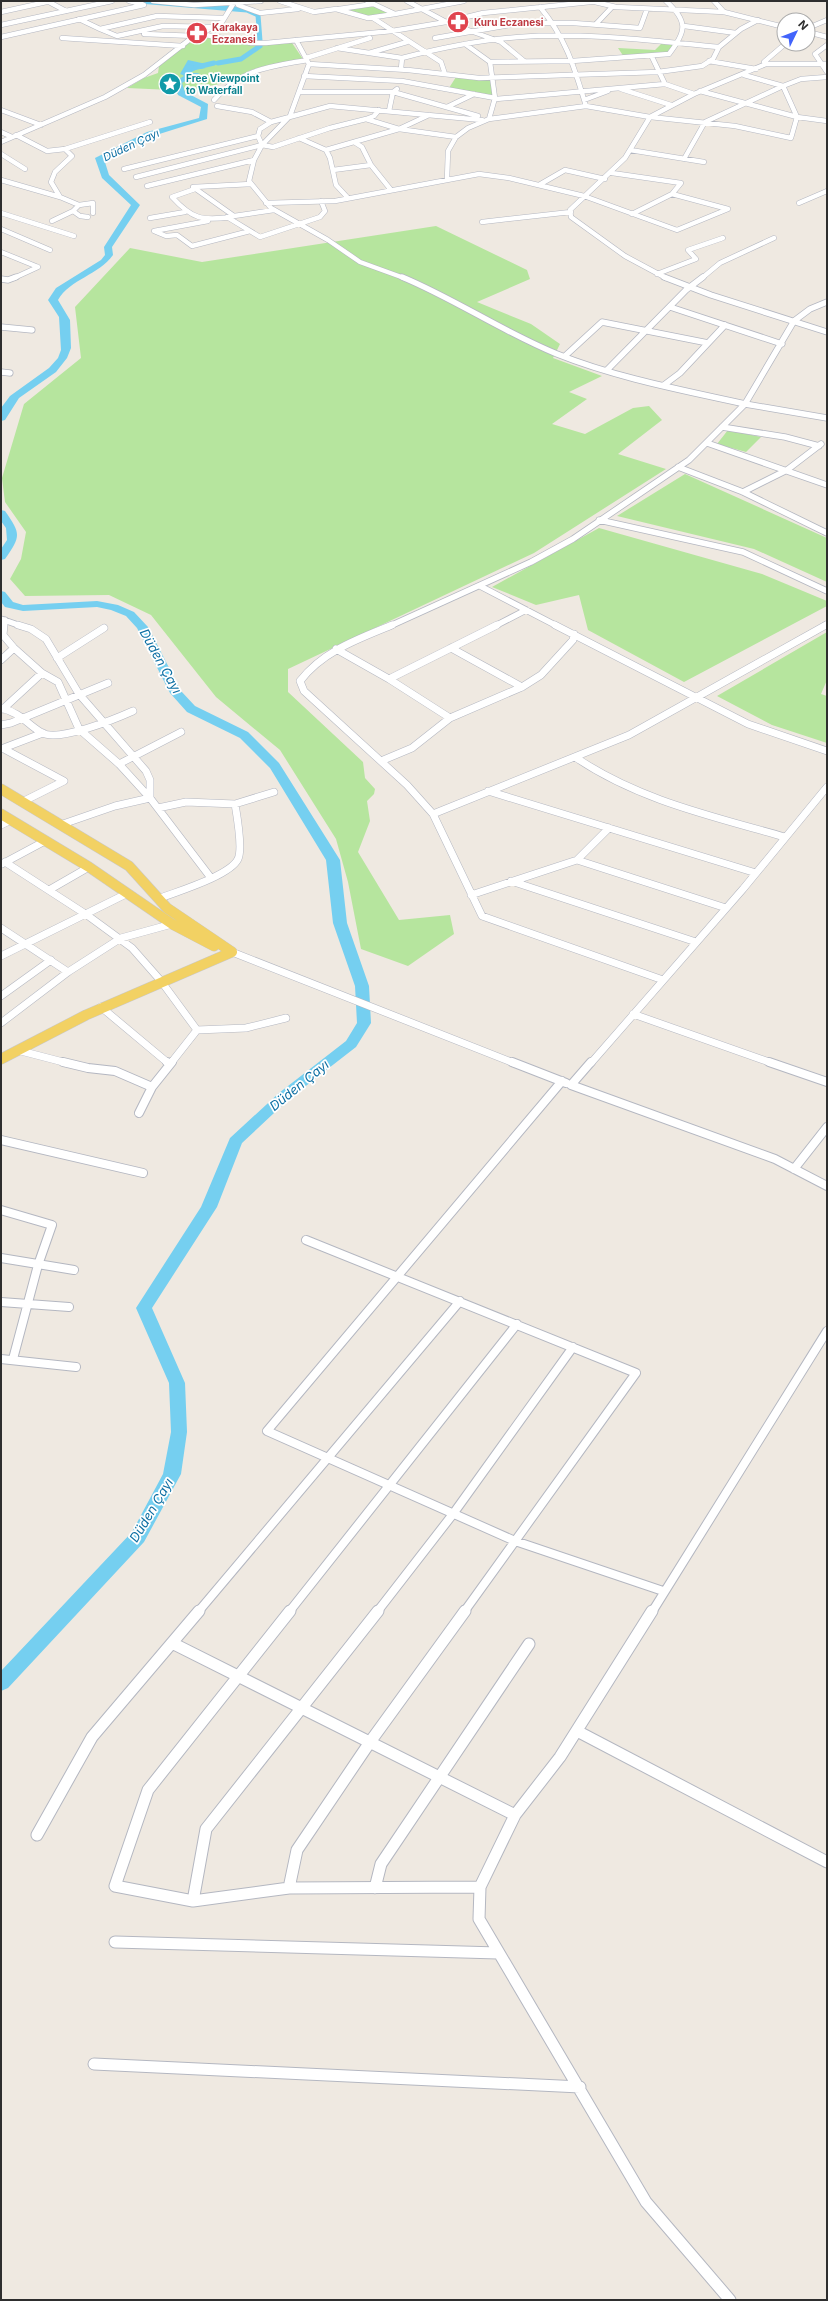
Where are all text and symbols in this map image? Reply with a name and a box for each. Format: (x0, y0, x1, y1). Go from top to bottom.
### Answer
pharmacy icon: Kuru Eczanesi (445, 9, 471, 35)
north arrow (776, 12, 816, 52)
place label: Kuru Eczanesi (474, 16, 544, 28)
text: N (795, 17, 811, 33)
pharmacy icon: Karakaya Eczanesi (184, 20, 210, 46)
place label: Karakaya Eczanesi (212, 21, 258, 45)
place icon: Free Viewpoint to Waterfall (157, 71, 183, 97)
place label: Free Viewpoint to Waterfall (186, 72, 260, 96)
water label: Düden Çayı (101, 126, 162, 164)
water label: Düden Çayı (137, 626, 185, 696)
water label: Düden Çayı (266, 1056, 332, 1114)
water label: Düden Çayı (126, 1475, 176, 1545)

